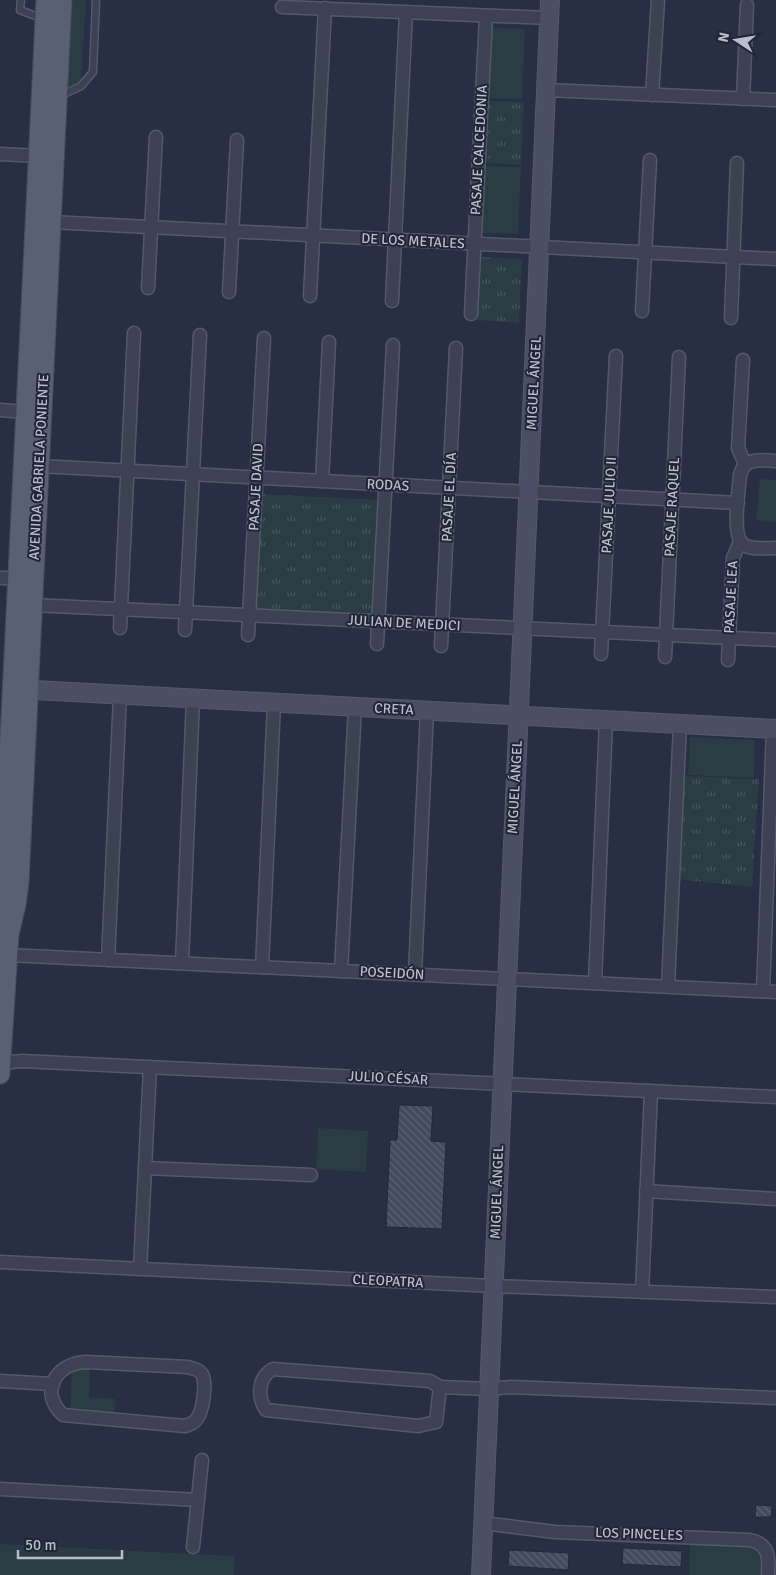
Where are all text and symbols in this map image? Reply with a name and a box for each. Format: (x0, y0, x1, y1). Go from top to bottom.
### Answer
north arrow (711, 15, 761, 65)
text: N (714, 31, 733, 44)
street label: PASAJE CALCEDONIA (467, 84, 491, 216)
street label: DE LOS METALES (361, 230, 465, 252)
street label: MIGUEL ÁNGEL (523, 336, 545, 430)
street label: AVENIDA GABRIELA PONIENTE (26, 373, 52, 560)
street label: PASAJE DAVID (245, 443, 267, 531)
street label: PASAJE EL DÍA (438, 451, 460, 542)
street label: PASAJE JULIO II (598, 456, 620, 554)
street label: PASAJE RAQUEL (661, 457, 683, 557)
street label: RODAS (366, 475, 410, 495)
street label: PASAJE LEA (721, 560, 741, 634)
street label: JULIAN DE MEDICI (347, 612, 461, 634)
street label: CRETA (374, 699, 415, 719)
street label: MIGUEL ÁNGEL (504, 740, 526, 834)
street label: POSEIDÓN (359, 963, 425, 983)
street label: JULIO CÉSAR (347, 1067, 429, 1089)
street label: MIGUEL ÁNGEL (487, 1145, 507, 1239)
street label: CLEOPATRA (352, 1271, 424, 1291)
street label: LOS PINCELES (595, 1524, 683, 1544)
scale bar (18, 1528, 121, 1560)
text: 50 m (25, 1536, 56, 1554)

